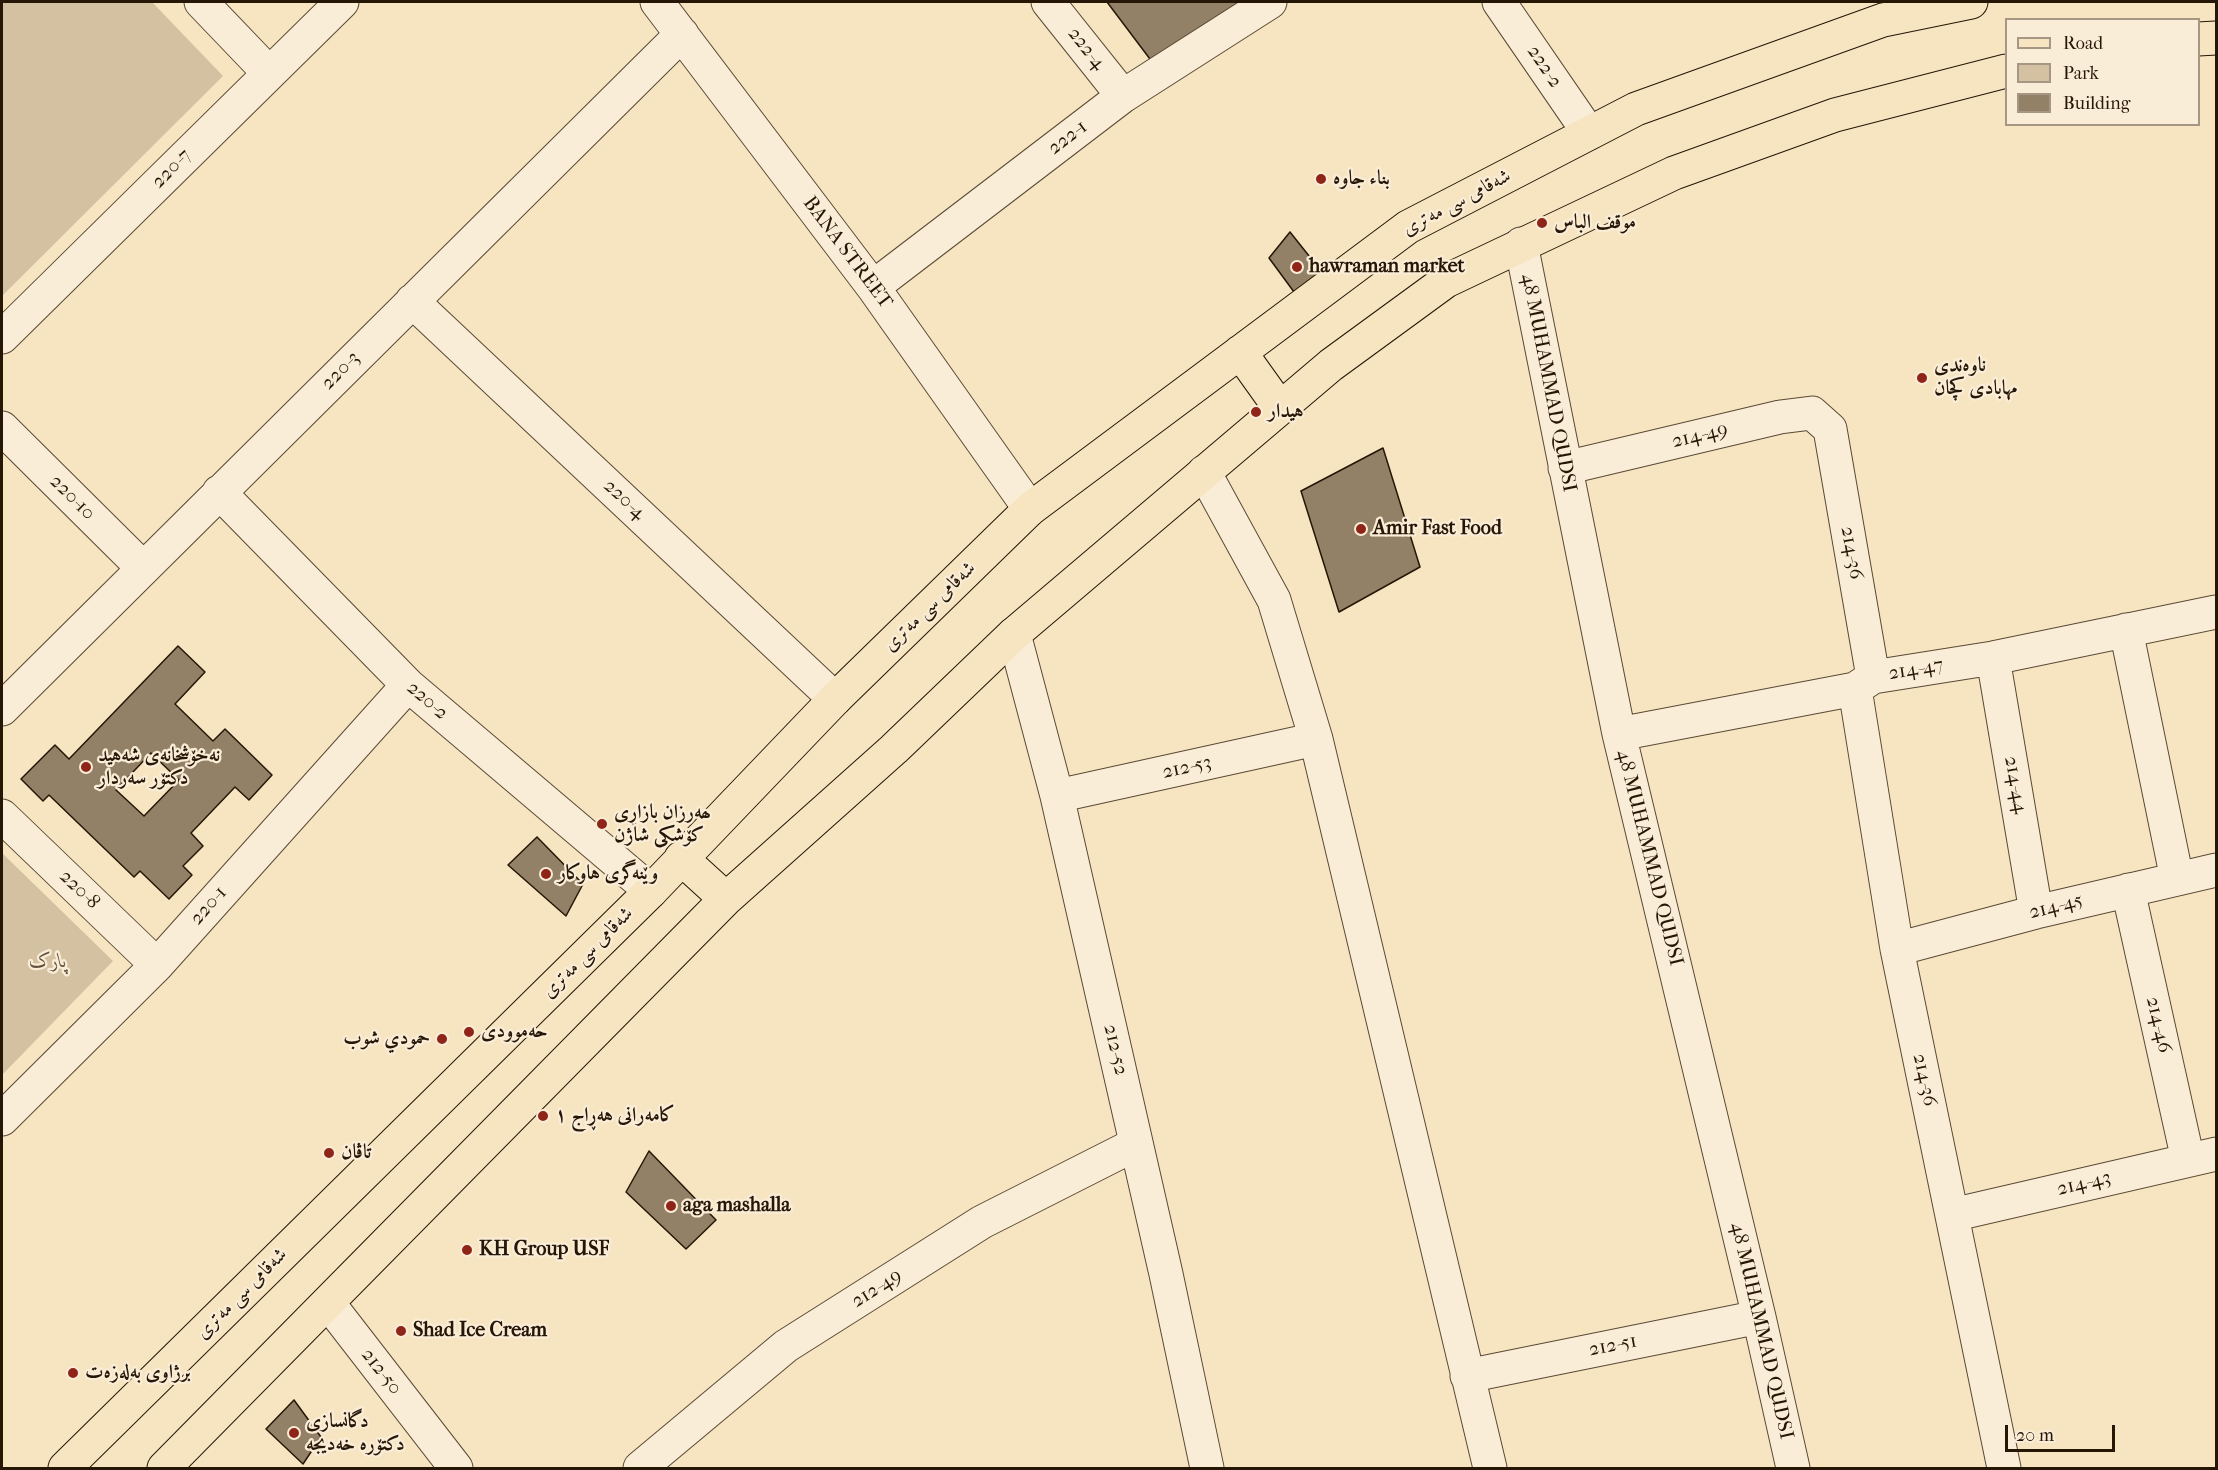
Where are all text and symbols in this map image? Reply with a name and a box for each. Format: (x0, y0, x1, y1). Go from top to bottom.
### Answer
legend (2005, 18, 2200, 126)
street label: 222-4 (1062, 23, 1110, 75)
text: Road (2063, 33, 2103, 54)
street label: 222-2 (1521, 41, 1567, 93)
text: Park (2063, 63, 2099, 84)
text: Building (2063, 93, 2130, 114)
street label: 222-1 (1044, 115, 1092, 161)
street label: 220-7 (147, 144, 197, 194)
street label: شەقامی سی مەتری (1399, 164, 1515, 242)
place label: بناء جاوە (1333, 167, 1390, 191)
marker: بناء جاوە (1314, 172, 1328, 186)
street label: BANA STREET (797, 192, 897, 314)
place label: موقف الباس (1554, 211, 1636, 235)
marker: موقف الباس (1535, 216, 1549, 230)
place label: hawraman market (1309, 255, 1465, 279)
marker: hawraman market (1290, 260, 1304, 274)
street label: 48 MUHAMMAD QUDSI (1515, 272, 1581, 494)
street label: 220-3 (317, 347, 365, 395)
place label: ناوەندی مهابادی کچان (1934, 354, 2017, 401)
marker: ناوەندی مهابادی کچان (1915, 371, 1929, 385)
place label: هيدار (1268, 400, 1304, 424)
marker: هيدار (1249, 405, 1263, 419)
street label: 214-49 (1670, 418, 1730, 454)
street label: 220-10 (44, 470, 100, 526)
street label: 220-4 (598, 475, 650, 525)
place label: Amir Fast Food (1373, 517, 1502, 541)
marker: Amir Fast Food (1354, 522, 1368, 536)
street label: 214-36 (1835, 525, 1867, 581)
street label: شەقامی سی مەتری (879, 557, 981, 657)
street label: 214-47 (1887, 654, 1945, 686)
street label: 220-2 (401, 677, 453, 725)
place label: نەخۆشخانەی شەهید دکتۆر سەردار (98, 744, 220, 791)
street label: 48 MUHAMMAD QUDSI (1610, 747, 1688, 969)
street label: 212-53 (1160, 751, 1214, 785)
street label: 214-44 (1998, 754, 2032, 816)
marker: نەخۆشخانەی شەهید دکتۆر سەردار (79, 760, 93, 774)
place label: ھەرزان بازاڕی كۆشكی شاژن (614, 801, 711, 848)
marker: ھەرزان بازاڕی كۆشكی شاژن (595, 817, 609, 831)
place label: وێنەگری هاوکار (558, 862, 658, 886)
street label: 220-8 (54, 865, 104, 915)
marker: وێنەگری هاوکار (539, 867, 553, 881)
street label: 220-1 (185, 882, 233, 930)
street label: 214-45 (2027, 889, 2085, 925)
street label: شەقامی سی مەتری (537, 902, 639, 1004)
park label: پارک (29, 950, 67, 974)
street label: 214-46 (2140, 995, 2176, 1055)
place label: حەموودی (481, 1020, 548, 1044)
street label: 212-52 (1097, 1022, 1133, 1078)
marker: حەموودی (462, 1025, 476, 1039)
place label: حمودي شوب (343, 1027, 430, 1051)
marker: حمودي شوب (435, 1032, 449, 1046)
street label: 214-36 (1907, 1051, 1941, 1109)
place label: کامەرانی هەڕاج ۱ (555, 1104, 675, 1128)
marker: کامەرانی هەڕاج ۱ (536, 1109, 550, 1123)
place label: تاڤان (341, 1141, 371, 1165)
marker: تاڤان (322, 1146, 336, 1160)
street label: 214-43 (2055, 1166, 2113, 1202)
place label: aga mashalla (683, 1194, 790, 1218)
marker: aga mashalla (664, 1199, 678, 1213)
street label: 48 MUHAMMAD QUDSI (1724, 1220, 1798, 1442)
place label: KH Group USF (479, 1238, 609, 1262)
street label: شەقامی سی مەتری (191, 1243, 293, 1345)
marker: KH Group USF (460, 1243, 474, 1257)
street label: 212-49 (847, 1264, 907, 1314)
place label: Shad Ice Cream (413, 1319, 547, 1343)
marker: Shad Ice Cream (394, 1324, 408, 1338)
street label: 212-51 (1587, 1330, 1639, 1362)
street label: 212-50 (355, 1344, 407, 1400)
place label: برژاوی بەلەزەت (85, 1361, 191, 1385)
marker: برژاوی بەلەزەت (66, 1366, 80, 1380)
place label: دگانسازی دکتۆرە خەدیجە (306, 1410, 405, 1457)
scale bar (2008, 1413, 2118, 1451)
text: 20 m (2016, 1425, 2054, 1446)
marker: دگانسازی دکتۆرە خەدیجە (287, 1426, 301, 1440)

